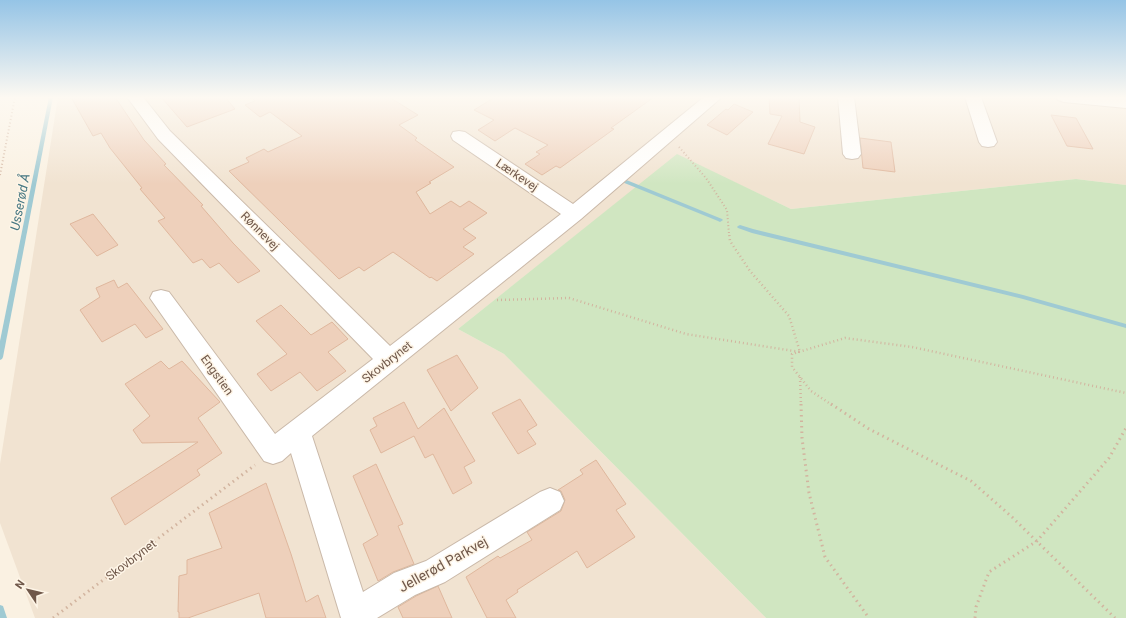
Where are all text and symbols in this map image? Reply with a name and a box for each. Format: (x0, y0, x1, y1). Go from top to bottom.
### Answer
street label: Lærkevej (493, 156, 541, 194)
water label: Usserød Å (7, 172, 33, 232)
street label: Rønnevej (238, 209, 282, 253)
street label: Skovbrynet (359, 338, 415, 386)
street label: Engstien (198, 352, 236, 398)
street label: Jellerød Parkvej (396, 533, 490, 595)
street label: Skovbrynet (103, 537, 159, 583)
north arrow (8, 570, 48, 610)
text: N (13, 577, 28, 591)

